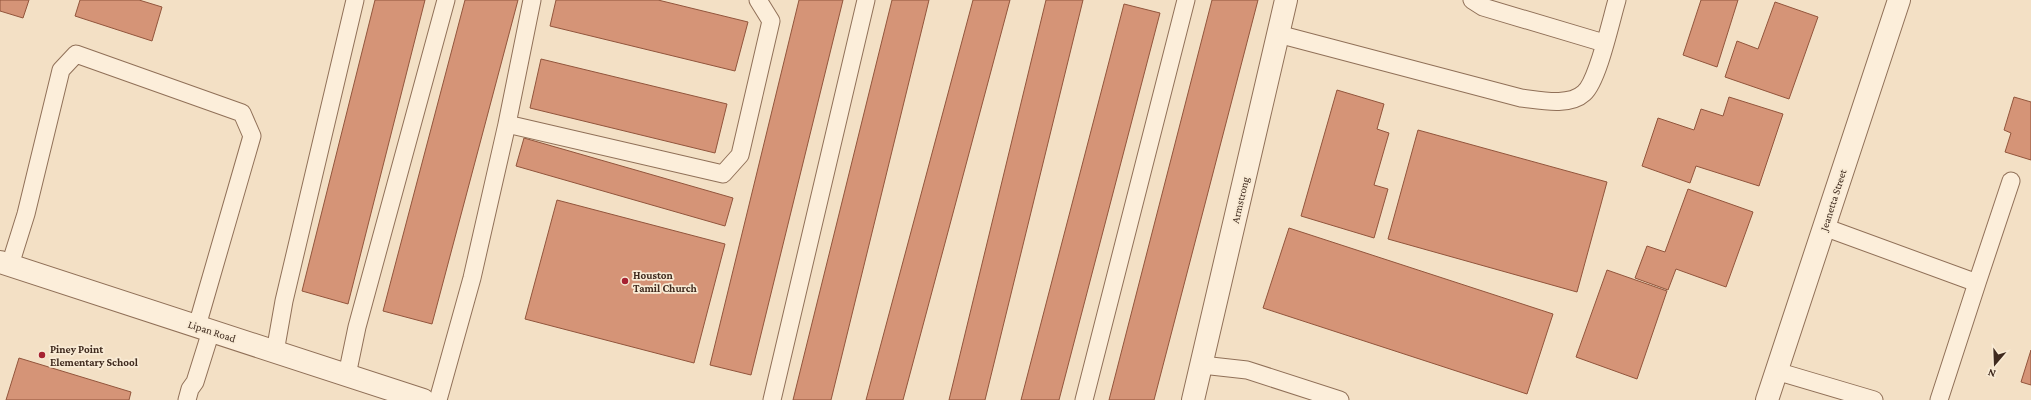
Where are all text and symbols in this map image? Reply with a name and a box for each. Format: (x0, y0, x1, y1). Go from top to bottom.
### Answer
street label: Jeanetta Street (1817, 167, 1850, 234)
street label: Armstrong (1229, 175, 1252, 225)
place label: Houston Tamil Church (633, 269, 698, 294)
marker: Houston Tamil Church (620, 276, 630, 286)
street label: Lipan Road (186, 318, 238, 345)
place label: Piney Point Elementary School (50, 343, 139, 368)
north arrow (1975, 344, 2015, 384)
marker: Piney Point Elementary School (37, 350, 47, 360)
text: N (1986, 366, 1997, 380)

